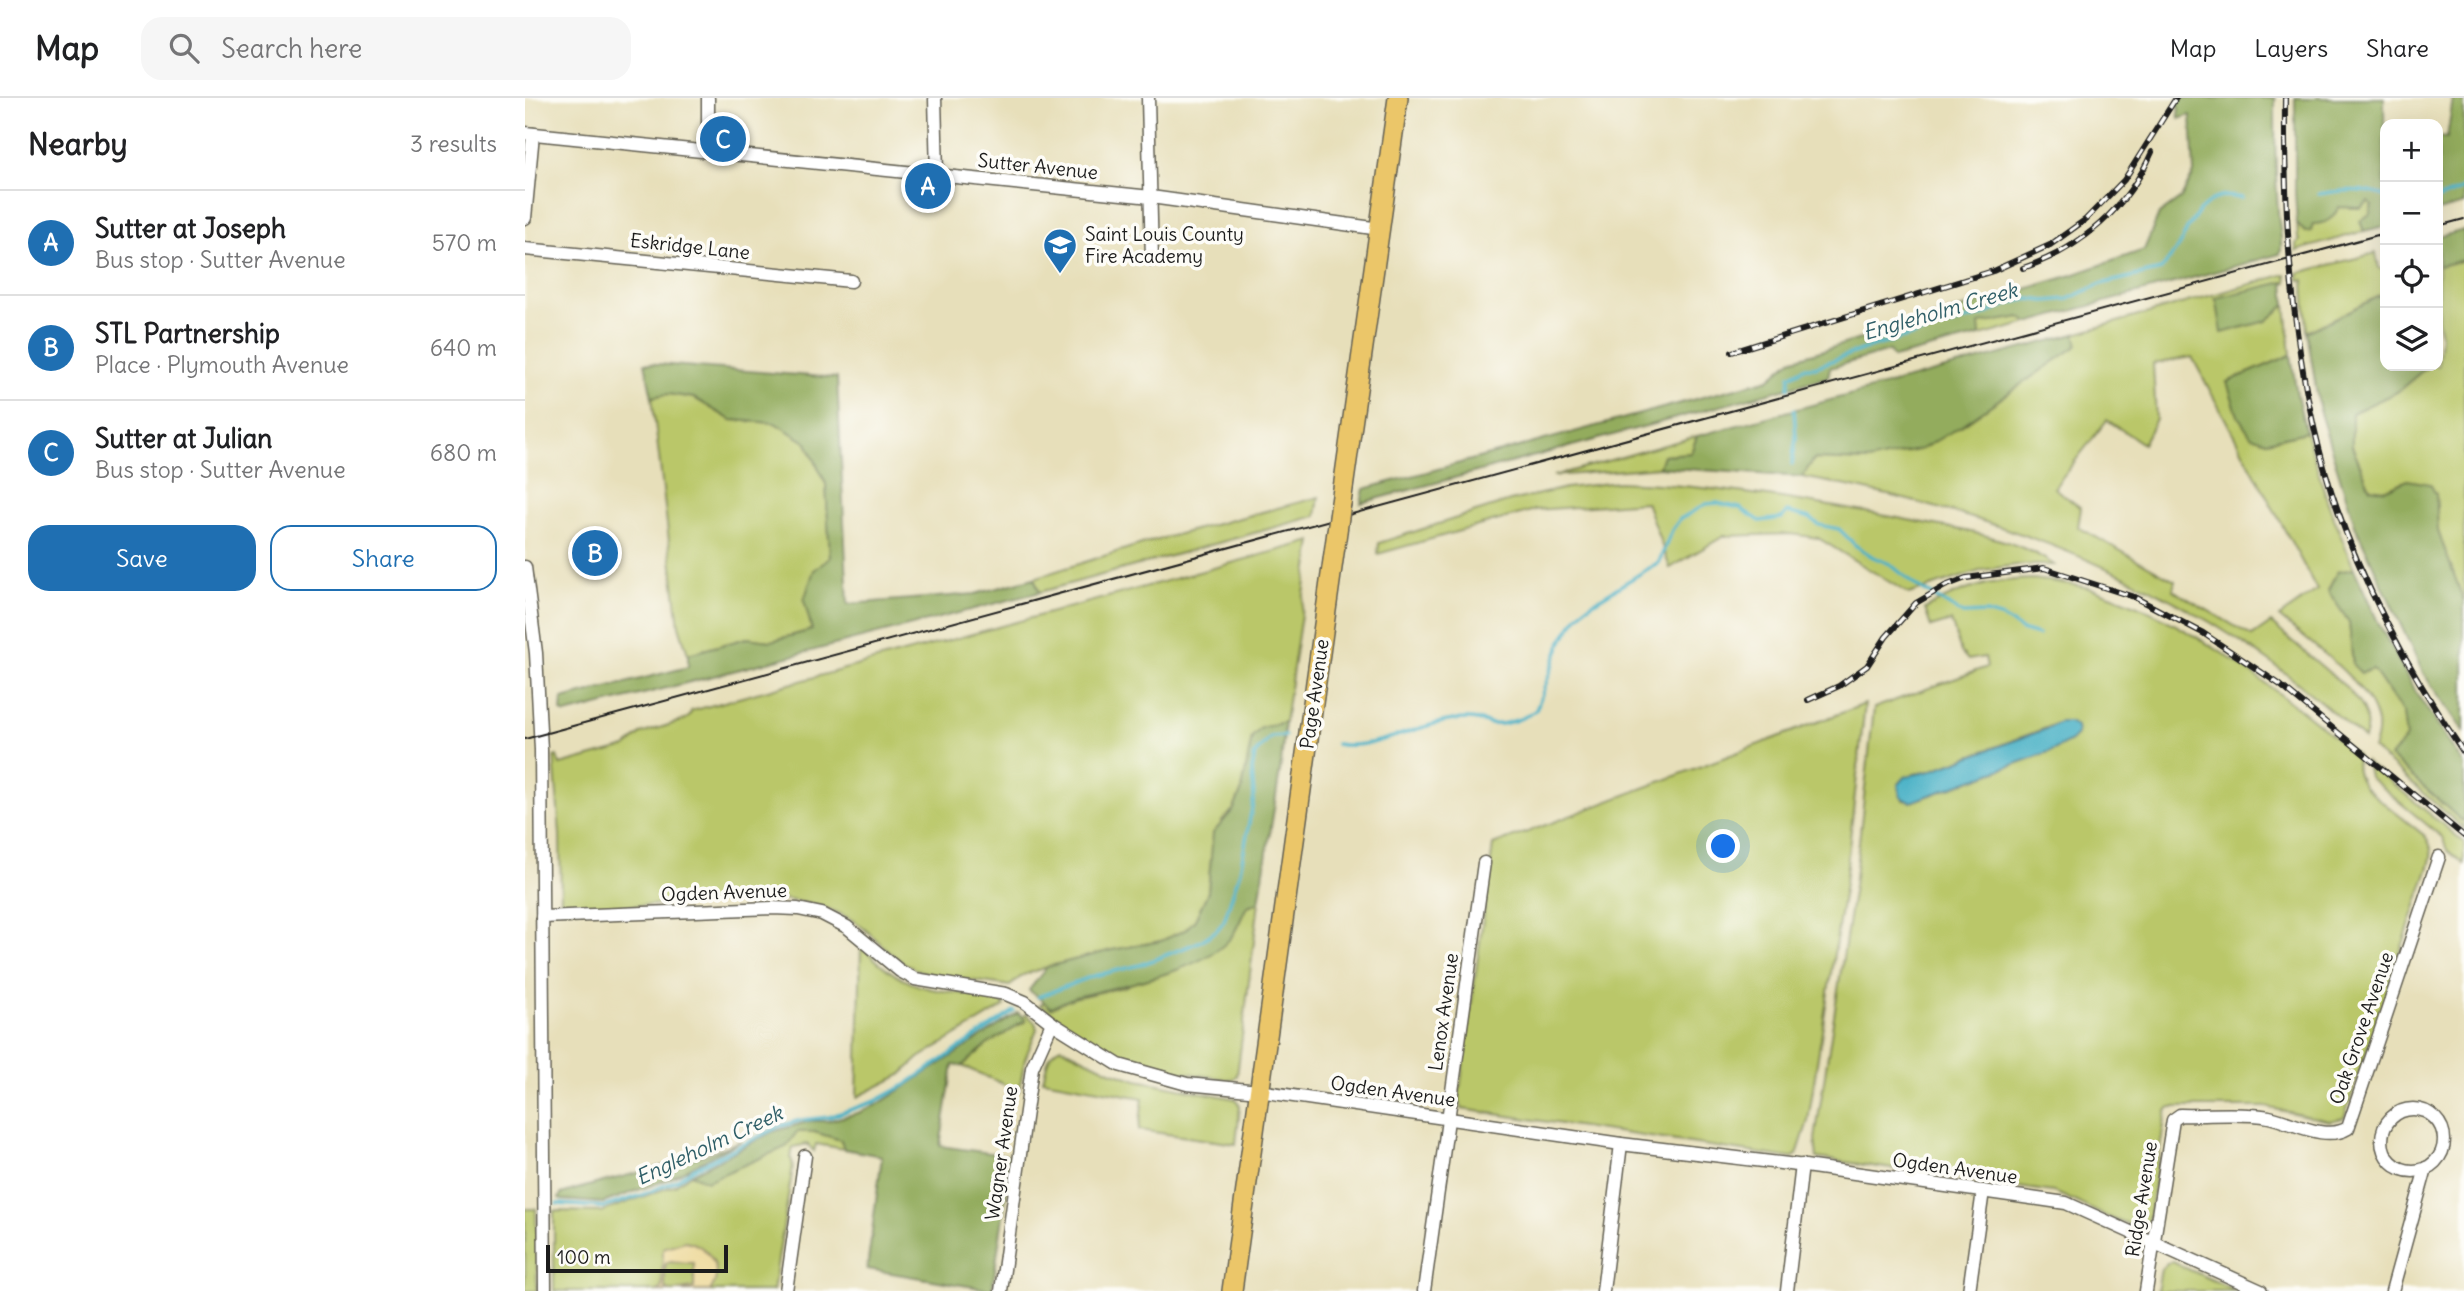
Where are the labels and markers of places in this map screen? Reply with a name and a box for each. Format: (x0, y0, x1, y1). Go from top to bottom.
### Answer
pin: C (700, 113, 746, 165)
pin: A (905, 160, 951, 212)
place label: Saint Louis County Fire Academy (1085, 222, 1244, 268)
school or university icon: Saint Louis County Fire Academy (1041, 226, 1079, 275)
pin: B (572, 527, 618, 579)

